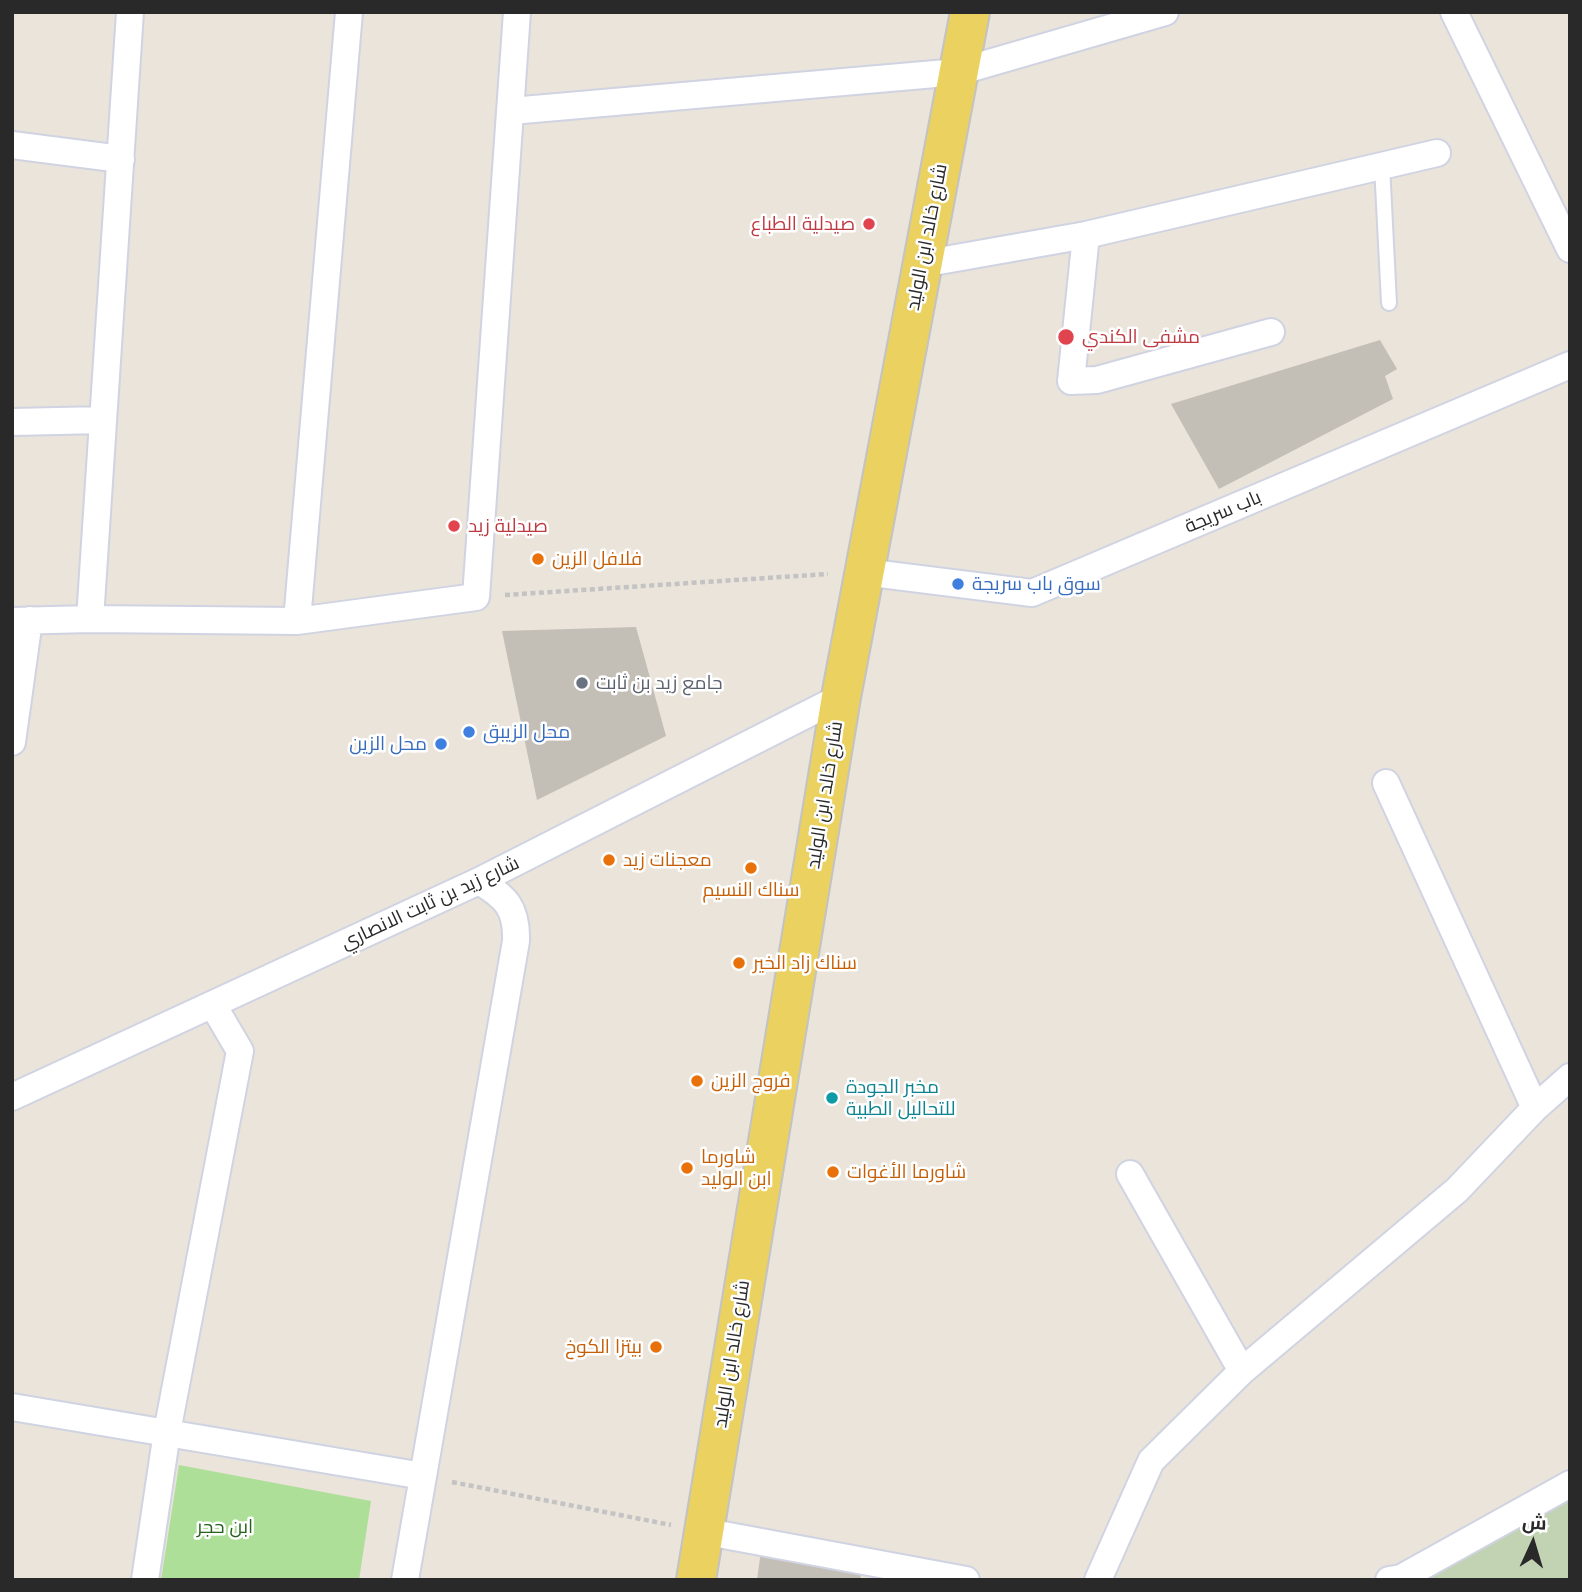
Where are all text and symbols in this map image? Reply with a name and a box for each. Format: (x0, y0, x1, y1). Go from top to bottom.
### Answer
street label: شارع خالد ابن الوليد (902, 162, 952, 312)
place label: صيدلية الطباع (751, 213, 855, 235)
marker: صيدلية الطباع (861, 216, 877, 232)
place label: مشفى الكندي (1082, 326, 1200, 348)
marker: مشفى الكندي (1056, 327, 1076, 347)
street label: باب سريجة (1181, 486, 1265, 538)
place label: صيدلية زيد (468, 515, 548, 537)
marker: صيدلية زيد (446, 518, 462, 534)
place label: فلافل الزين (552, 548, 642, 570)
marker: فلافل الزين (530, 551, 546, 567)
place label: سوق باب سريجة (972, 573, 1101, 595)
marker: سوق باب سريجة (950, 576, 966, 592)
place label: جامع زيد بن ثابت (596, 672, 723, 694)
marker: جامع زيد بن ثابت (574, 675, 590, 691)
street label: شارع خالد ابن الوليد (802, 720, 848, 870)
place label: محل الزيبق (483, 721, 570, 743)
marker: محل الزيبق (461, 724, 477, 740)
place label: محل الزين (349, 733, 427, 755)
marker: محل الزين (433, 736, 449, 752)
place label: معجنات زيد (623, 849, 712, 871)
street label: شارع زيد بن ثابت الانصاري (337, 852, 523, 954)
marker: معجنات زيد (601, 852, 617, 868)
marker: سناك النسيم (743, 860, 759, 876)
place label: سناك النسيم (702, 879, 800, 901)
place label: سناك زاد الخير (753, 952, 857, 974)
marker: سناك زاد الخير (731, 955, 747, 971)
place label: فروج الزين (711, 1070, 790, 1092)
marker: فروج الزين (689, 1073, 705, 1089)
place label: مخبر الجودة للتحاليل الطبية (846, 1076, 955, 1120)
marker: مخبر الجودة للتحاليل الطبية (824, 1090, 840, 1106)
place label: شاورما ابن الوليد (701, 1146, 772, 1190)
marker: شاورما ابن الوليد (679, 1160, 695, 1176)
place label: شاورما الأغوات (847, 1161, 966, 1183)
marker: شاورما الأغوات (825, 1164, 841, 1180)
street label: شارع خالد ابن الوليد (709, 1279, 755, 1429)
place label: بيتزا الكوخ (565, 1336, 642, 1358)
marker: بيتزا الكوخ (648, 1339, 664, 1355)
north arrow (1498, 1508, 1568, 1578)
text: ش (1521, 1509, 1547, 1535)
park label: ابن حجر (197, 1516, 253, 1538)

